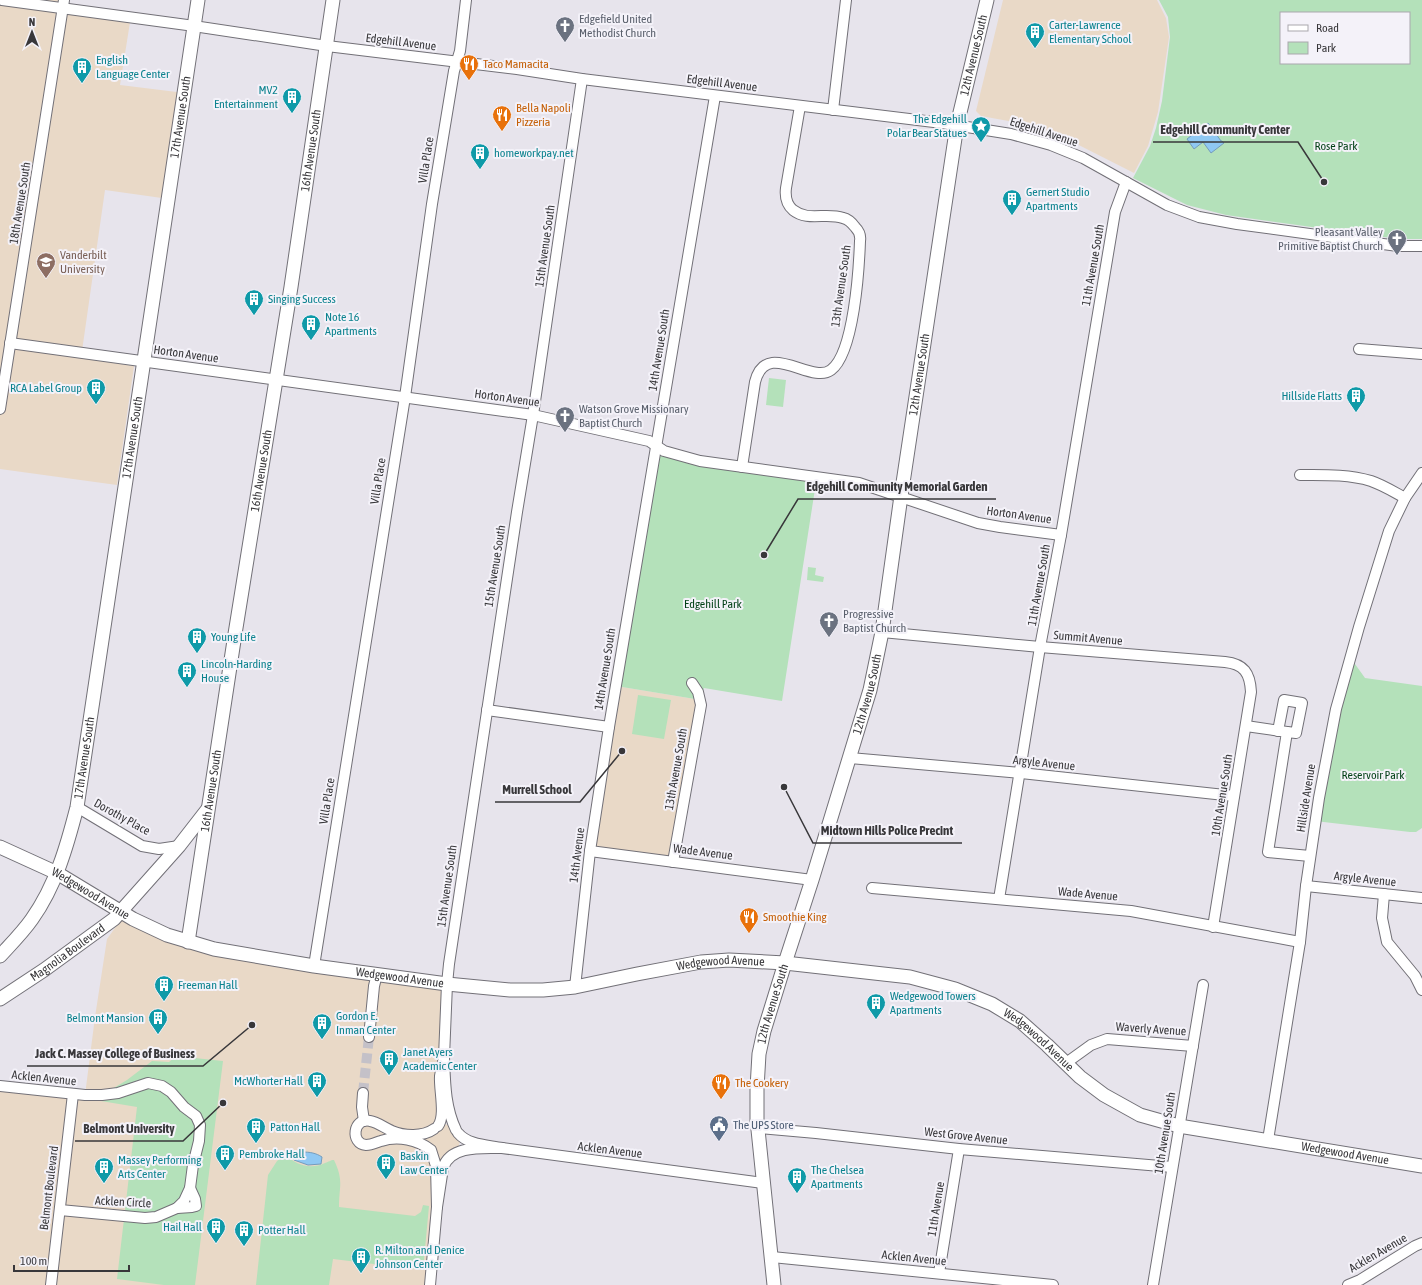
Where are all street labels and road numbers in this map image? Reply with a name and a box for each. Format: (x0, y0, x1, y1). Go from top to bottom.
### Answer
street label: 12th Avenue South (957, 13, 990, 97)
street label: Edgehill Avenue (365, 31, 437, 53)
street label: Edgehill Avenue (686, 72, 758, 94)
street label: 17th Avenue South (167, 75, 194, 159)
street label: 16th Avenue South (298, 108, 324, 193)
street label: Edgehill Avenue (1008, 114, 1080, 150)
street label: Villa Place (415, 136, 437, 184)
street label: 18th Avenue South (7, 161, 33, 245)
street label: 15th Avenue South (532, 204, 558, 288)
street label: 11th Avenue South (1079, 223, 1107, 307)
street label: 13th Avenue South (828, 244, 854, 328)
street label: 14th Avenue South (646, 308, 672, 392)
street label: 12th Avenue South (906, 332, 932, 417)
street label: Horton Avenue (152, 342, 220, 366)
street label: Horton Avenue (473, 386, 541, 410)
street label: 17th Avenue South (119, 395, 145, 480)
street label: 16th Avenue South (248, 429, 275, 513)
street label: Villa Place (367, 457, 389, 505)
street label: Horton Avenue (985, 503, 1053, 527)
street label: 15th Avenue South (482, 524, 508, 608)
street label: 11th Avenue South (1025, 543, 1053, 627)
street label: 14th Avenue South (592, 627, 618, 711)
street label: Summit Avenue (1053, 628, 1123, 648)
street label: 12th Avenue South (850, 652, 884, 736)
street label: 17th Avenue South (71, 716, 97, 800)
street label: 13th Avenue South (662, 727, 690, 811)
street label: 16th Avenue South (198, 749, 224, 833)
street label: Argyle Avenue (1012, 753, 1076, 773)
street label: 10th Avenue South (1209, 753, 1235, 837)
street label: Hillside Avenue (1294, 763, 1318, 833)
street label: Villa Place (316, 777, 338, 825)
street label: Dorothy Place (92, 796, 152, 838)
street label: 14th Avenue (567, 827, 587, 883)
street label: Wade Avenue (672, 841, 734, 863)
street label: 15th Avenue South (434, 844, 460, 928)
street label: Wedgewood Avenue (50, 865, 132, 922)
street label: Argyle Avenue (1333, 869, 1397, 889)
street label: Wade Avenue (1058, 884, 1118, 904)
street label: Magnolia Boulevard (28, 921, 108, 984)
street label: Wedgewood Avenue (675, 953, 765, 973)
street label: 12th Avenue South (754, 962, 791, 1045)
street label: Wedgewood Avenue (355, 965, 445, 990)
street label: Wedgewood Avenue (1001, 1006, 1077, 1074)
street label: Waverly Avenue (1115, 1020, 1187, 1038)
street label: Acklen Avenue (11, 1068, 77, 1088)
street label: 10th Avenue South (1152, 1091, 1178, 1175)
street label: West Grove Avenue (924, 1125, 1008, 1147)
street label: Acklen Avenue (577, 1139, 643, 1161)
street label: Wedgewood Avenue (1300, 1139, 1390, 1167)
street label: Belmont Boulevard (37, 1145, 61, 1231)
street label: 11th Avenue (925, 1181, 947, 1237)
street label: Acklen Circle (95, 1194, 151, 1210)
street label: Acklen Avenue (1346, 1231, 1410, 1275)
street label: Acklen Avenue (881, 1248, 947, 1268)

